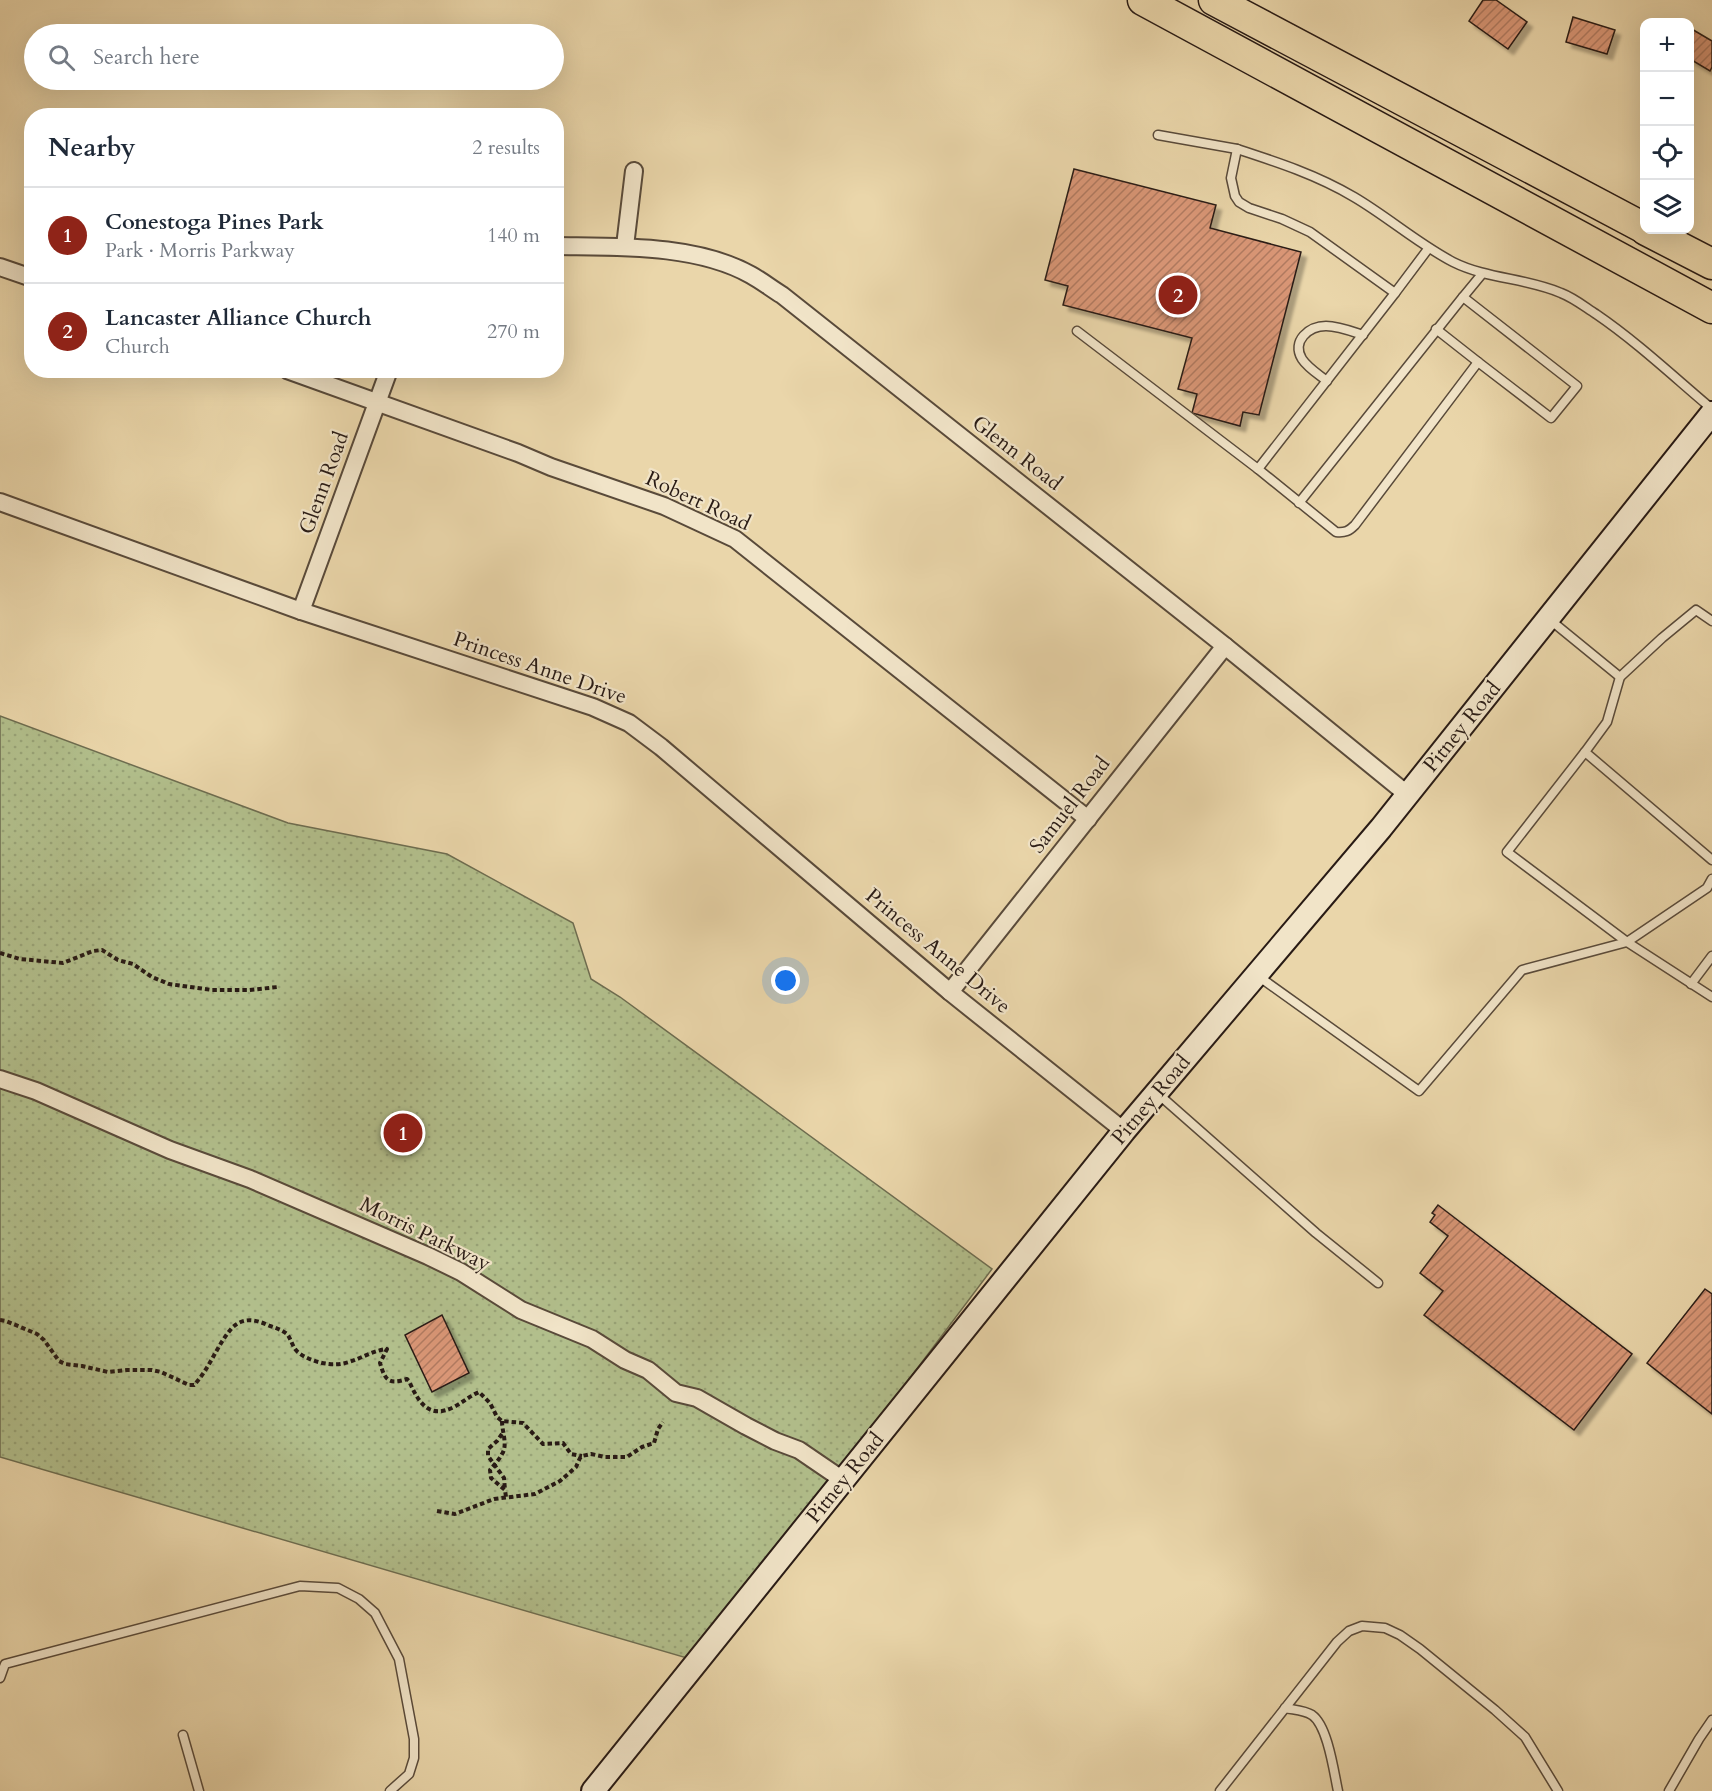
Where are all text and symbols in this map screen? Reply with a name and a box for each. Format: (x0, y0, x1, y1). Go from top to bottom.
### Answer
map controls (1640, 18, 1694, 234)
button: + (1640, 18, 1694, 72)
search box (24, 24, 564, 90)
icon: search (45, 41, 78, 74)
text: Search here (93, 42, 200, 72)
button: − (1640, 72, 1694, 126)
button: locate (1640, 126, 1694, 180)
text: Nearby (48, 130, 136, 165)
text: 2 results (472, 134, 540, 161)
button: layers (1640, 180, 1694, 234)
text: Conestoga Pines Park (105, 207, 324, 237)
text: 1 (62, 222, 73, 249)
text: 140 m (487, 222, 540, 249)
text: Park · Morris Parkway (105, 237, 295, 264)
pin: 2 (1158, 272, 1198, 318)
text: Lancaster Alliance Church (105, 303, 372, 333)
text: 2 (62, 318, 73, 345)
text: 270 m (487, 318, 540, 345)
text: Church (105, 333, 170, 360)
street label: Glenn Road (966, 409, 1068, 497)
street label: Glenn Road (292, 428, 356, 538)
street label: Robert Road (641, 464, 755, 538)
street label: Princess Anne Drive (449, 625, 631, 711)
street label: Pitney Road (1416, 675, 1508, 779)
street label: Samuel Road (1023, 751, 1117, 859)
street label: Princess Anne Drive (859, 882, 1017, 1020)
your location (771, 966, 800, 995)
street label: Pitney Road (1105, 1049, 1197, 1151)
pin: 1 (384, 1110, 422, 1156)
street label: Morris Parkway (355, 1190, 495, 1278)
street label: Pitney Road (799, 1426, 891, 1530)

